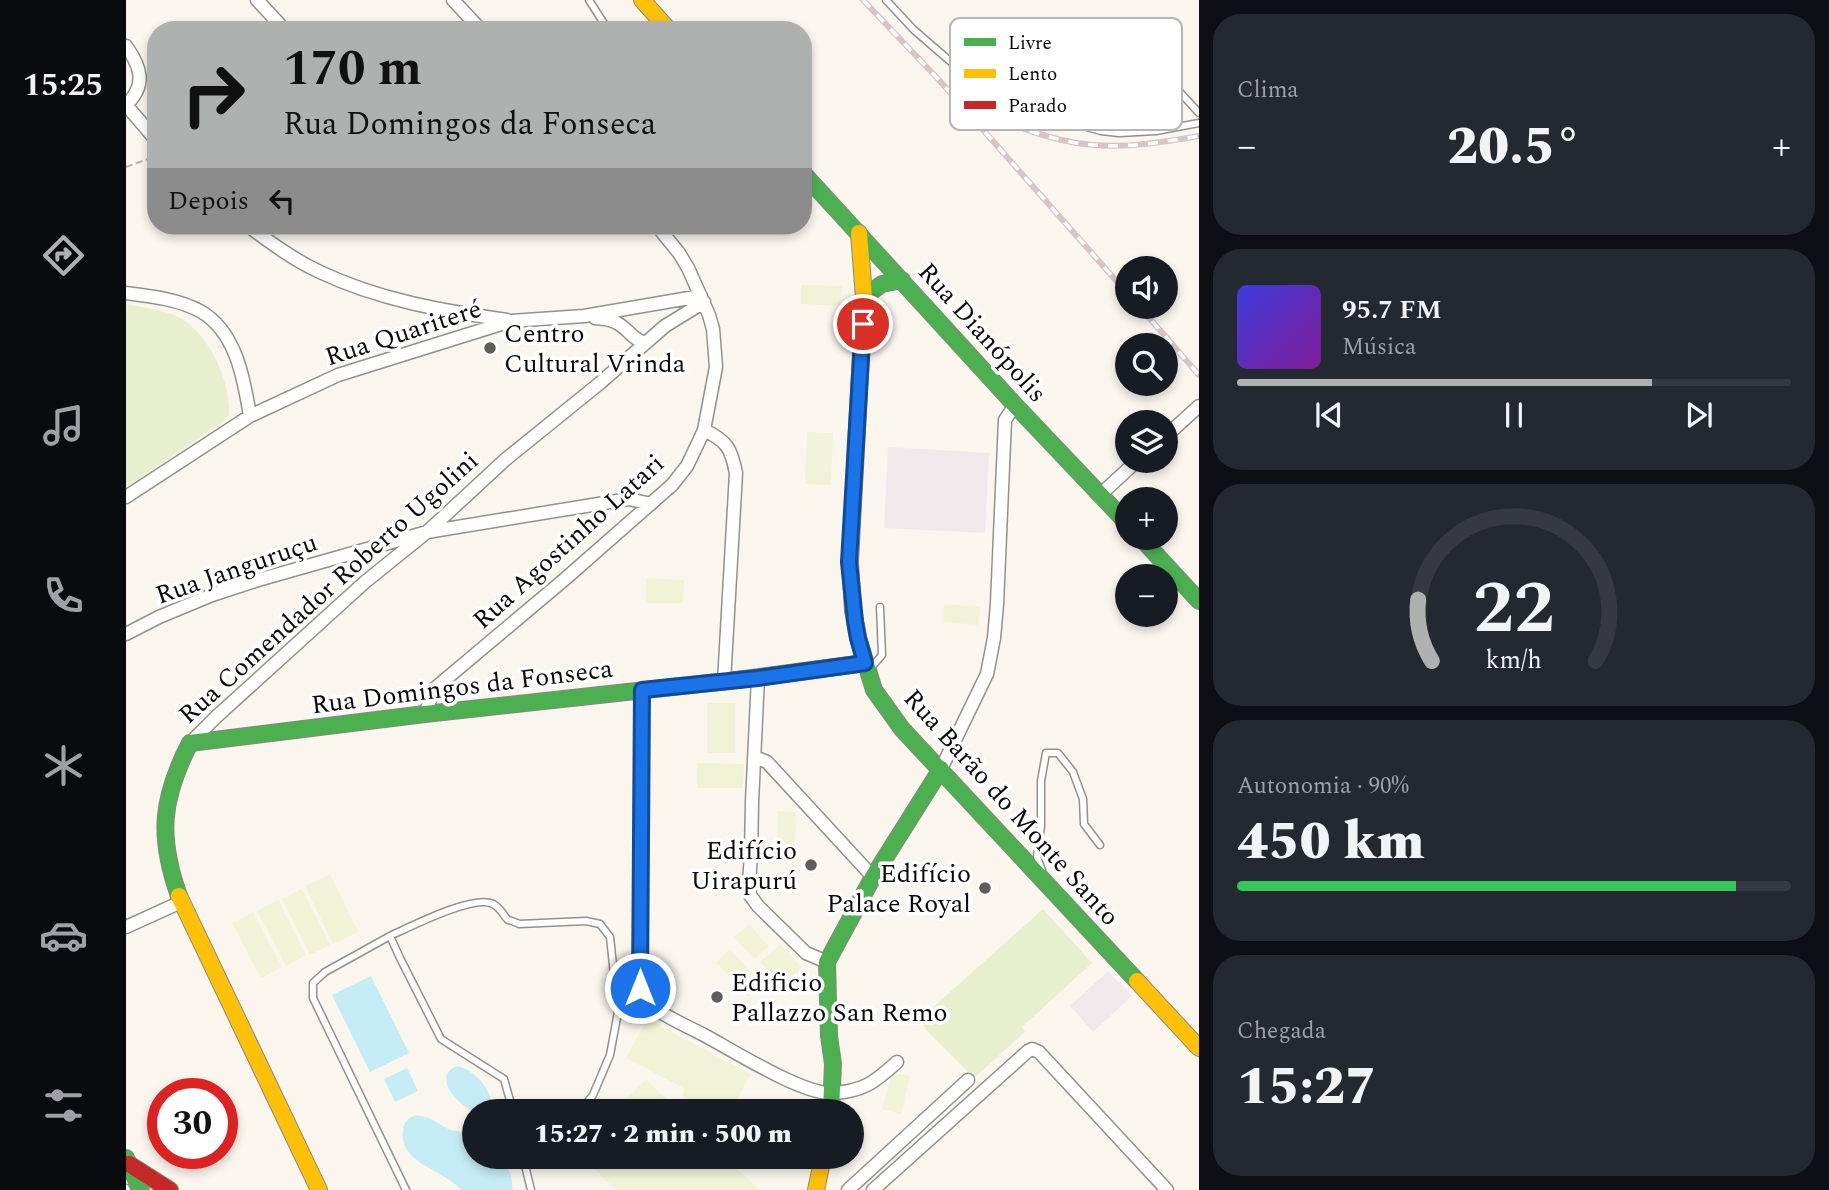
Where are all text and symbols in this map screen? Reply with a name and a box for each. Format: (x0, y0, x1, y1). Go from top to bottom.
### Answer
legend (950, 18, 1182, 130)
text: Livre (1008, 29, 1052, 58)
text: 170 m (283, 32, 422, 107)
icon: right (168, 49, 259, 140)
text: Lento (1008, 60, 1057, 89)
text: 15:25 (23, 61, 103, 110)
text: Clima (1237, 73, 1299, 108)
text: Parado (1008, 92, 1067, 121)
text: Rua Domingos da Fonseca (283, 100, 656, 149)
text: 20.5° (1447, 108, 1581, 187)
text: − (1237, 118, 1256, 176)
text: + (1772, 118, 1791, 176)
text: Depois (168, 181, 249, 221)
icon: left (263, 182, 301, 220)
icon: directions (39, 231, 88, 280)
street label: Rua Dianópolis (908, 253, 1056, 412)
map controls (1115, 256, 1178, 627)
button: sound (1115, 256, 1178, 319)
street label: Rua Quariteré (320, 289, 487, 377)
text: 95.7 FM (1342, 290, 1442, 330)
pin (833, 294, 893, 354)
icon: arrive (844, 305, 882, 343)
place label: Centro Cultural Vrinda (504, 314, 686, 384)
text: Música (1342, 330, 1416, 365)
button: search (1115, 333, 1178, 396)
marker: Centro Cultural Vrinda (482, 340, 498, 356)
icon: previous (1310, 396, 1348, 434)
icon: pause (1495, 396, 1533, 434)
icon: next (1680, 396, 1718, 434)
icon: music (39, 401, 88, 450)
button: layers (1115, 410, 1178, 473)
street label: Rua Comendador Roberto Ugolini (170, 442, 488, 734)
street label: Rua Agostinho Latari (464, 444, 674, 639)
button: + (1115, 487, 1178, 550)
street label: Rua Janguruçu (150, 523, 323, 615)
text: 22 (1473, 554, 1555, 665)
button: − (1115, 564, 1178, 627)
icon: phone (39, 571, 88, 620)
text: km/h (1486, 642, 1542, 680)
street label: Rua Domingos da Fonseca (309, 649, 615, 725)
street label: Rua Barão do Monte Santo (894, 680, 1129, 935)
icon: climate (39, 741, 88, 790)
text: Autonomia · 90% (1237, 769, 1409, 804)
text: 450 km (1237, 803, 1425, 882)
place label: Edifício Uirapurú (691, 831, 797, 901)
place label: Edifício Palace Royal (827, 854, 971, 924)
marker: Edifício Uirapurú (803, 857, 819, 873)
marker: Edifício Palace Royal (977, 880, 993, 896)
icon: car (39, 911, 88, 960)
position arrow (603, 951, 677, 1025)
place label: Edificio Pallazzo San Remo (731, 963, 948, 1033)
marker: Edificio Pallazzo San Remo (709, 989, 725, 1005)
text: Chegada (1237, 1014, 1326, 1049)
text: 15:27 (1237, 1048, 1376, 1127)
speed limit sign: 30 (147, 1078, 238, 1169)
icon: filters (39, 1081, 88, 1130)
text: 15:27 · 2 min · 500 m (534, 1114, 792, 1154)

